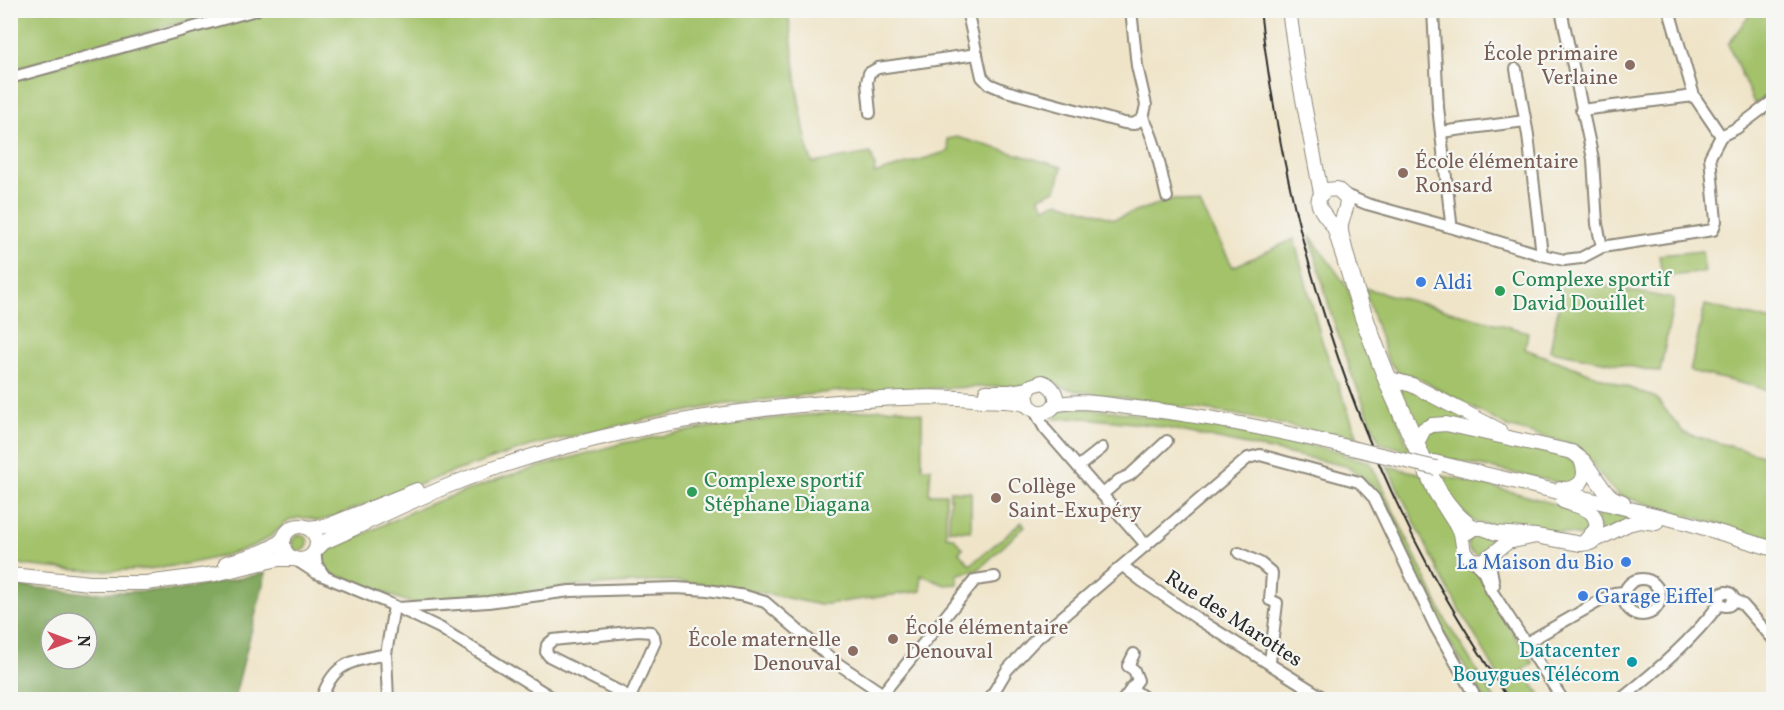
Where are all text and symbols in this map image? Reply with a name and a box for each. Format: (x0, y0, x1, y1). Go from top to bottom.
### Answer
place label: École primaire Verlaine (1483, 40, 1618, 93)
marker: École primaire Verlaine (1623, 58, 1637, 72)
place label: École élémentaire Ronsard (1415, 148, 1579, 201)
marker: École élémentaire Ronsard (1396, 166, 1410, 180)
place label: Complexe sportif David Douillet (1512, 266, 1672, 319)
place label: Aldi (1433, 269, 1472, 298)
marker: Aldi (1414, 275, 1428, 289)
marker: Complexe sportif David Douillet (1493, 284, 1507, 298)
place label: Complexe sportif Stéphane Diagana (704, 467, 871, 520)
place label: Collège Saint-Exupéry (1008, 473, 1142, 526)
marker: Complexe sportif Stéphane Diagana (685, 485, 699, 499)
marker: Collège Saint-Exupéry (989, 491, 1003, 505)
place label: La Maison du Bio (1456, 549, 1614, 578)
marker: La Maison du Bio (1619, 555, 1633, 569)
street label: Rue des Marottes (1159, 564, 1308, 675)
place label: Garage Eiffel (1595, 583, 1714, 612)
marker: Garage Eiffel (1576, 589, 1590, 603)
north arrow (39, 611, 99, 671)
place label: École élémentaire Denouval (905, 614, 1069, 667)
place label: École maternelle Denouval (688, 626, 841, 679)
marker: École élémentaire Denouval (886, 632, 900, 646)
text: N (71, 635, 93, 647)
place label: Datacenter Bouygues Télécom (1452, 637, 1620, 690)
marker: École maternelle Denouval (846, 644, 860, 658)
marker: Datacenter Bouygues Télécom (1625, 655, 1639, 669)

